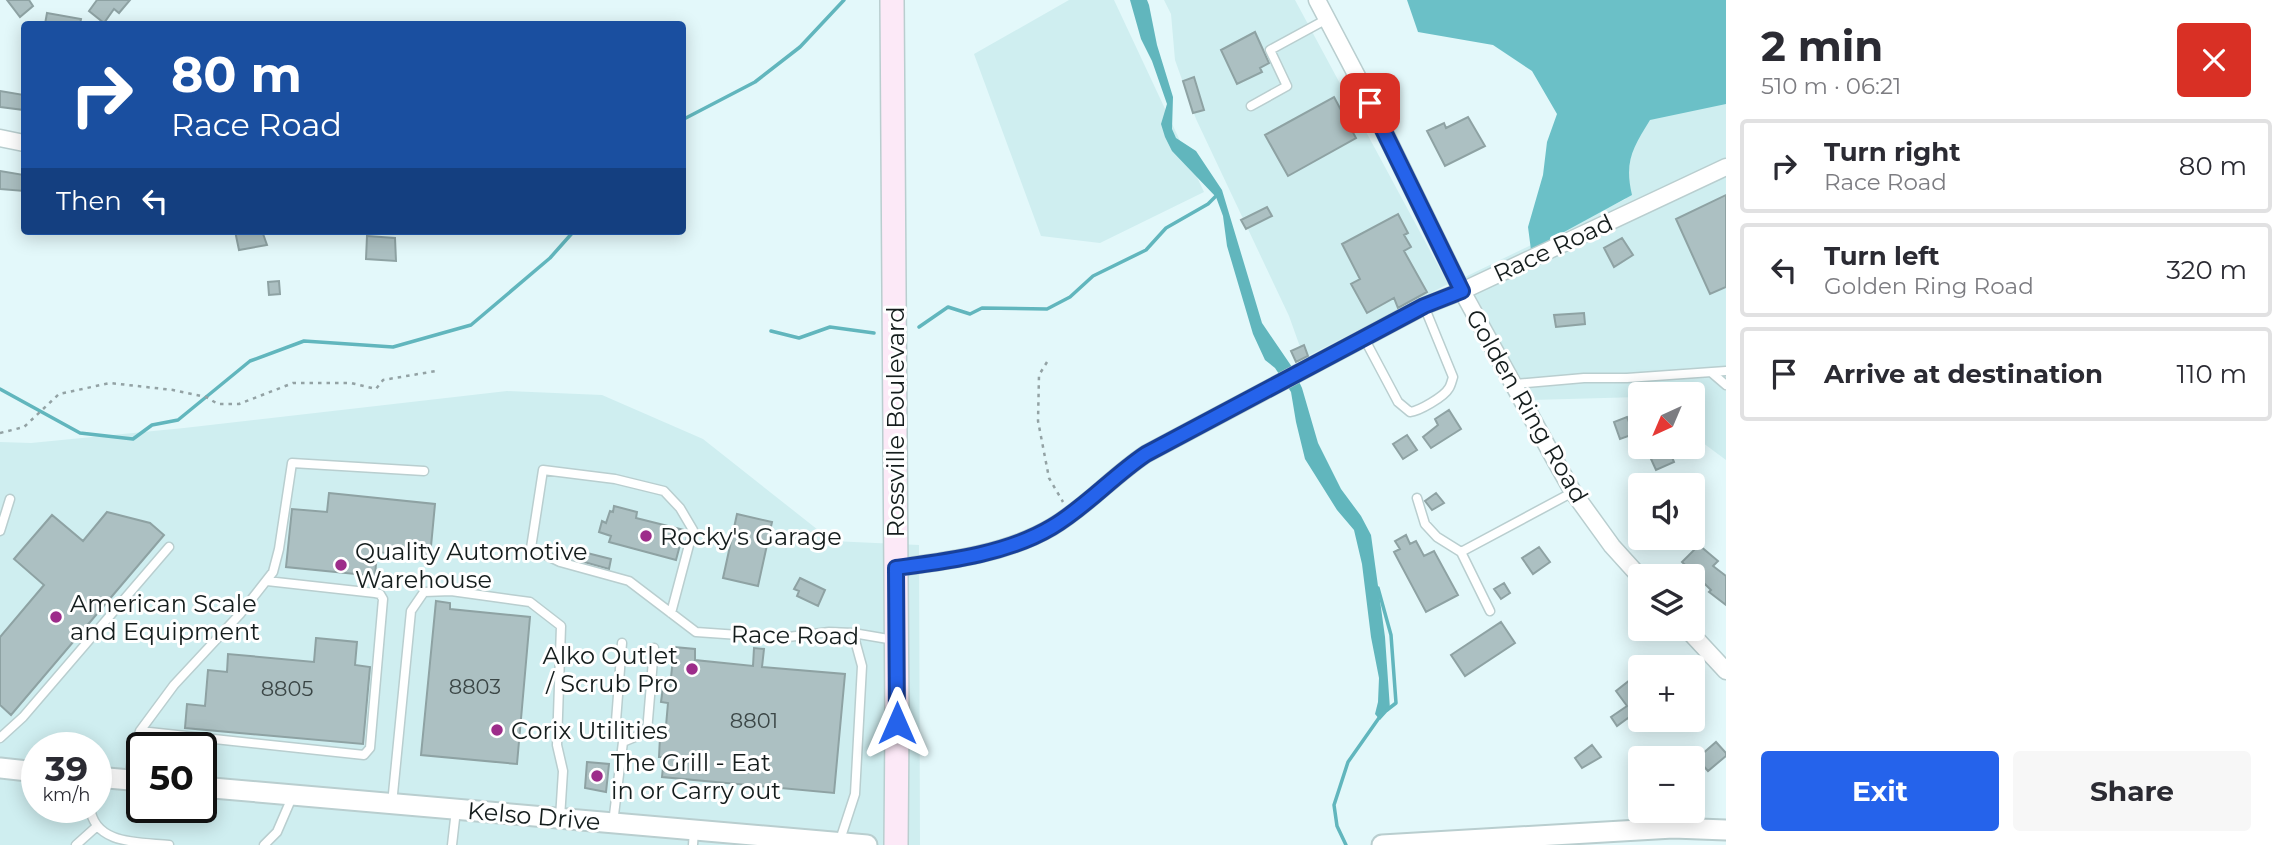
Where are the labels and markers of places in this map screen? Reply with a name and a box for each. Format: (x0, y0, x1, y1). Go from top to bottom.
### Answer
pin (1340, 73, 1400, 133)
place label: Rocky's Garage (660, 522, 842, 551)
marker: Rocky's Garage (638, 528, 654, 544)
place label: Quality Automotive Warehouse (355, 537, 588, 594)
marker: Quality Automotive Warehouse (333, 557, 349, 573)
place label: American Scale and Equipment (70, 589, 260, 646)
marker: American Scale and Equipment (48, 609, 64, 625)
place label: Alko Outlet / Scrub Pro (542, 641, 678, 698)
marker: Alko Outlet / Scrub Pro (684, 661, 700, 677)
place label: Corix Utilities (511, 716, 668, 745)
marker: Corix Utilities (489, 722, 505, 738)
place label: The Grill - Eat in or Carry out (611, 748, 781, 805)
marker: The Grill - Eat in or Carry out (589, 768, 605, 784)

